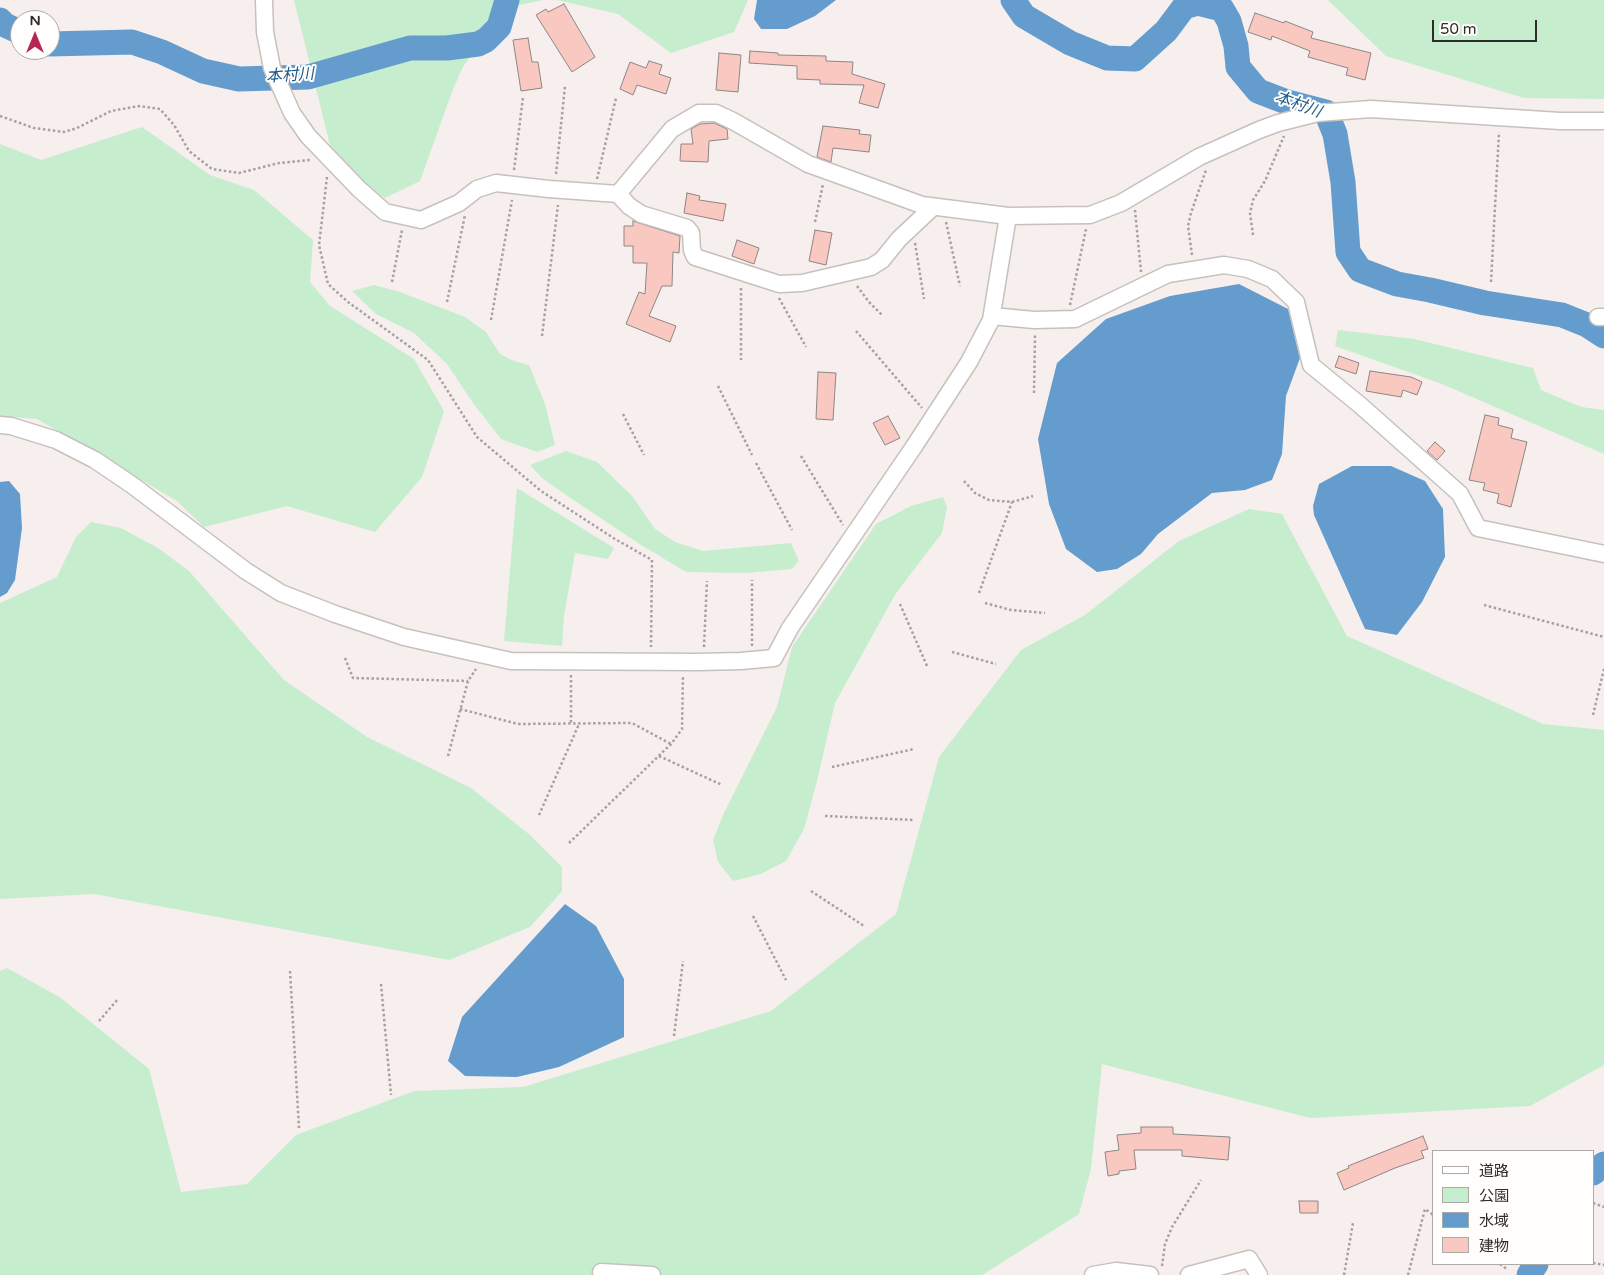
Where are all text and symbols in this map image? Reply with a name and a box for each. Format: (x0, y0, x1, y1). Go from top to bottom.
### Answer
north arrow (10, 10, 60, 60)
scale bar (1434, 10, 1539, 42)
text: N (29, 12, 41, 29)
text: 50 m (1440, 20, 1477, 38)
water label: 本村川 (265, 65, 315, 87)
water label: 本村川 (1272, 88, 1324, 122)
legend (1432, 1150, 1594, 1265)
text: 道路 (1479, 1162, 1509, 1180)
text: 公園 (1479, 1187, 1509, 1205)
text: 水域 (1479, 1212, 1509, 1230)
text: 建物 (1479, 1237, 1509, 1255)

